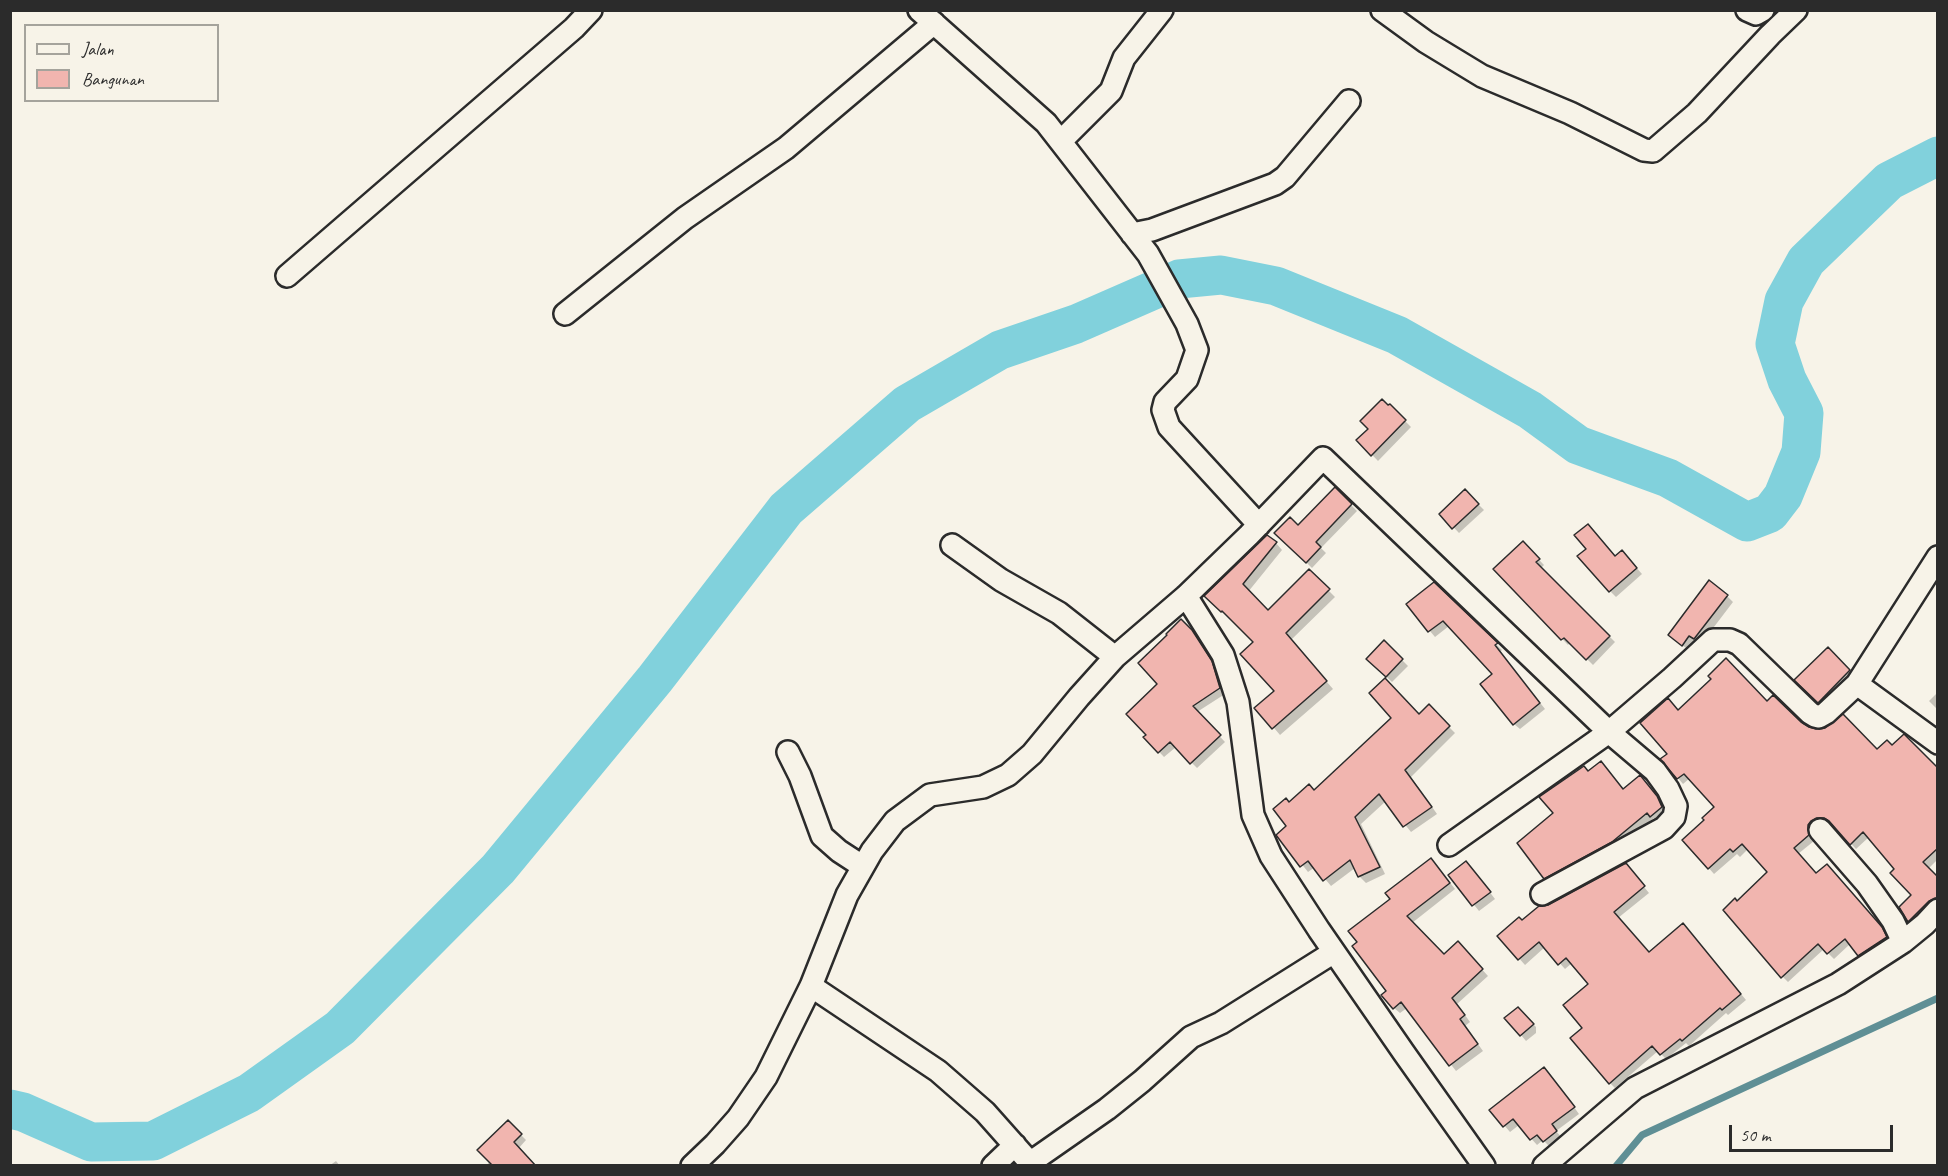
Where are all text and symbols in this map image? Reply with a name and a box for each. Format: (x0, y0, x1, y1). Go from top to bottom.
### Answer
legend (24, 24, 219, 102)
text: Jalan (82, 38, 114, 60)
text: Bangunan (82, 68, 144, 90)
scale bar (1732, 1113, 1896, 1151)
text: 50 m (1740, 1124, 1771, 1146)

